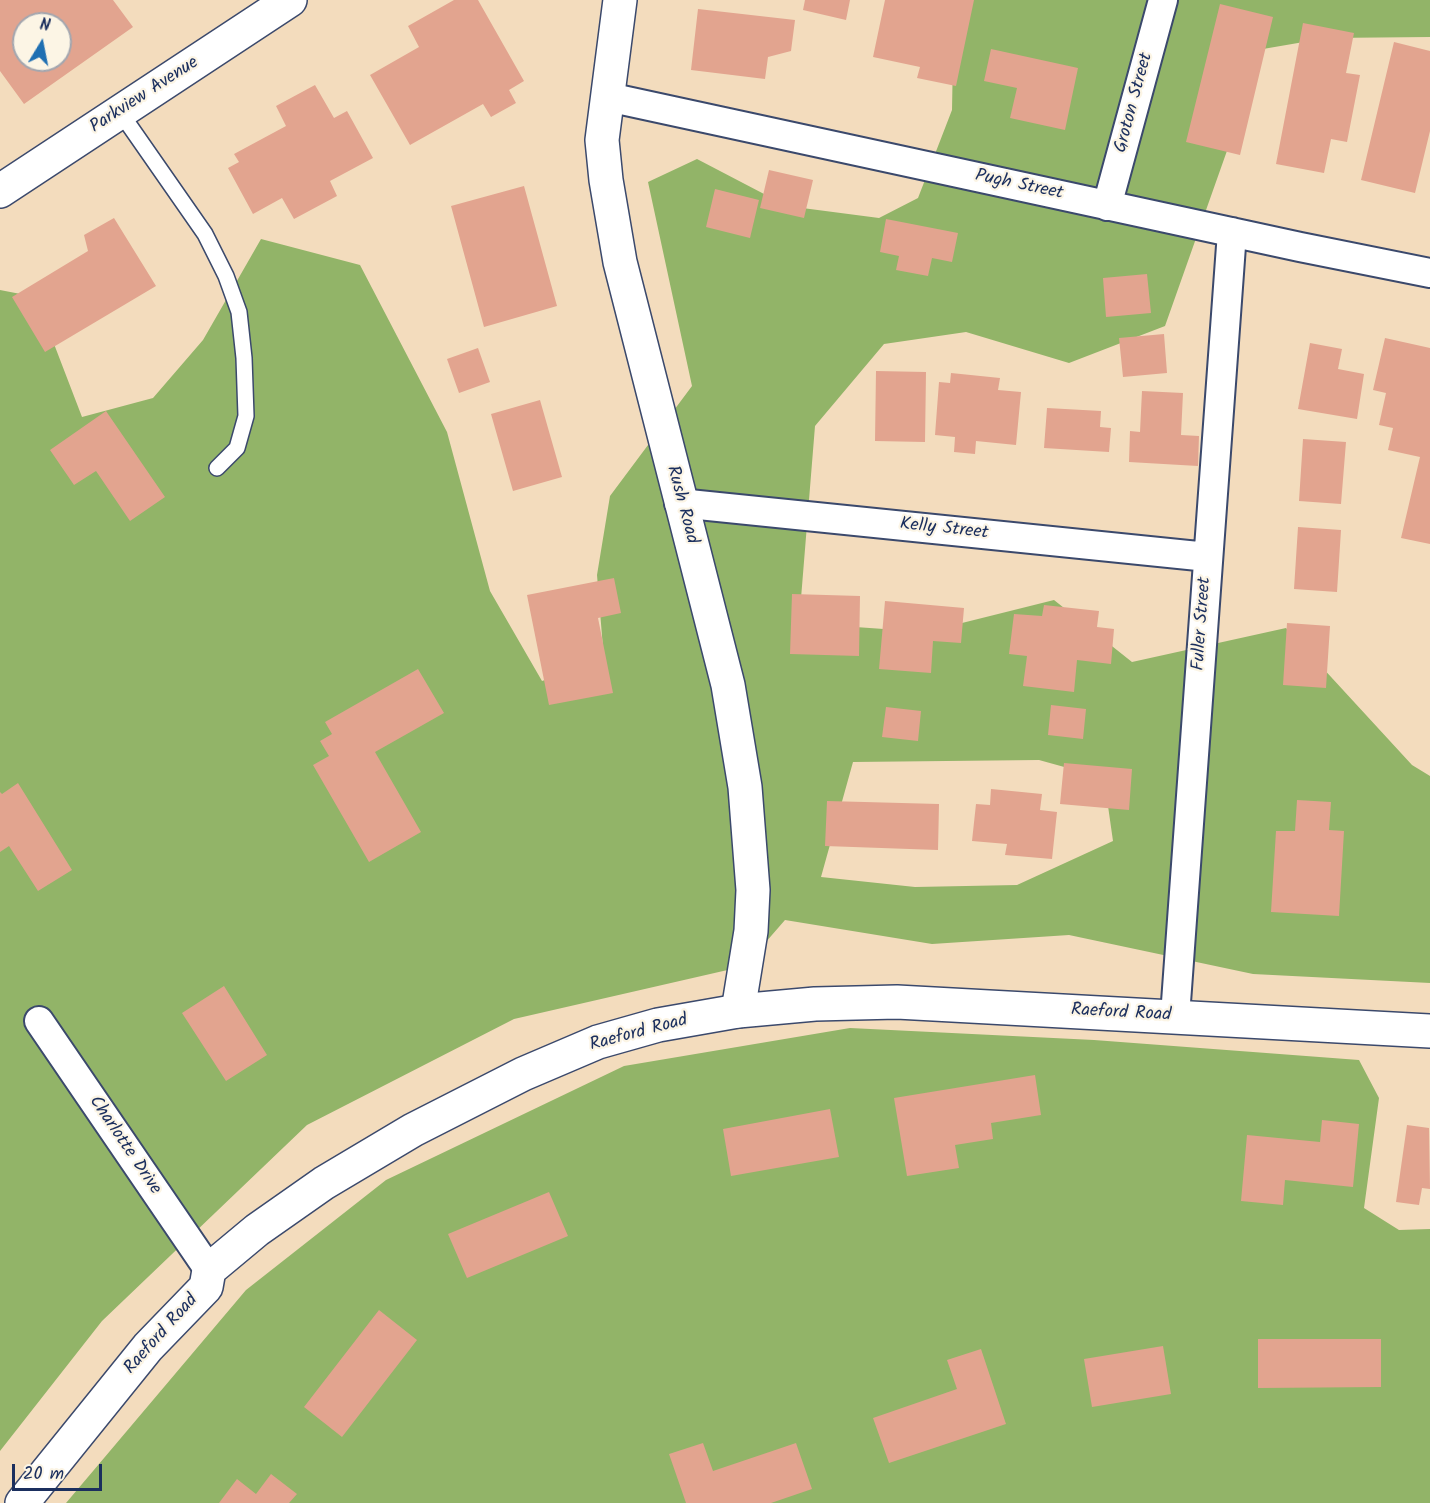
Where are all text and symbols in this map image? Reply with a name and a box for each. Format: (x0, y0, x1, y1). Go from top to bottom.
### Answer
north arrow (12, 12, 72, 72)
text: N (38, 13, 52, 39)
street label: Groton Street (1111, 51, 1159, 155)
street label: Parkview Avenue (87, 53, 203, 139)
street label: Pugh Street (973, 166, 1065, 206)
street label: Rush Road (660, 464, 702, 546)
street label: Kelly Street (899, 515, 989, 545)
street label: Fuller Street (1189, 576, 1217, 672)
street label: Raeford Road (1070, 1001, 1172, 1027)
street label: Raeford Road (588, 1011, 690, 1057)
street label: Charlotte Drive (83, 1093, 165, 1199)
street label: Raeford Road (120, 1291, 204, 1379)
scale bar (15, 1452, 105, 1490)
text: 20 m (23, 1460, 64, 1489)

